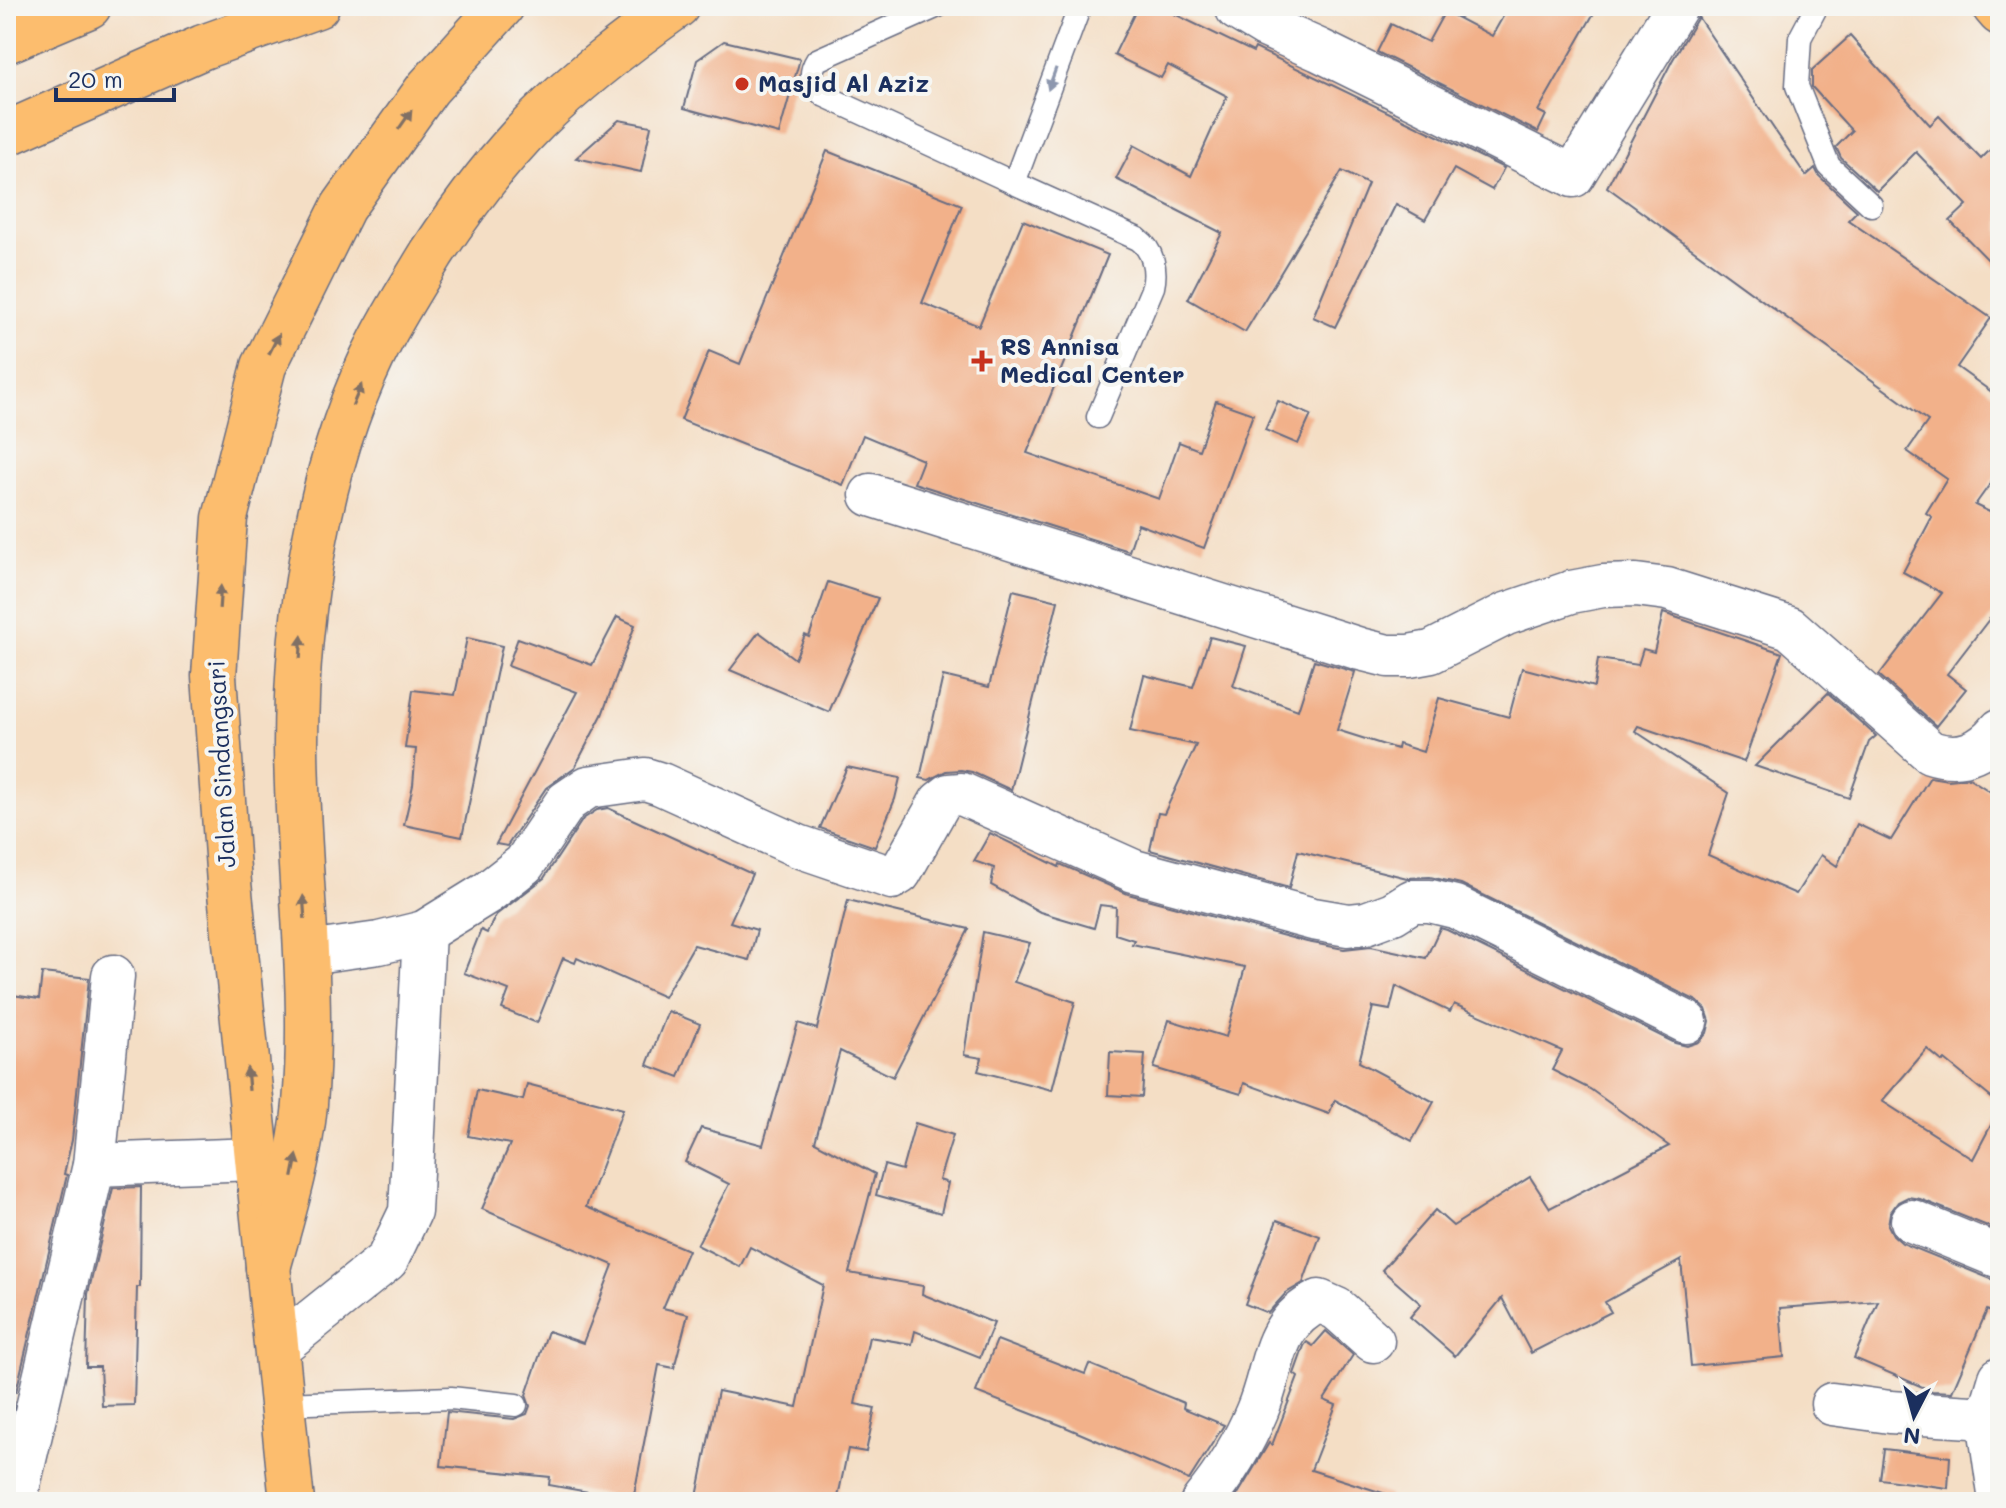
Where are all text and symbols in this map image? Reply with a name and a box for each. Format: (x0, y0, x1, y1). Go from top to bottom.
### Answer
scale bar (56, 52, 174, 102)
text: 20 m (68, 63, 123, 94)
place label: Masjid Al Aziz (758, 67, 929, 98)
one-way arrow (1046, 67, 1058, 91)
marker: Masjid Al Aziz (733, 75, 751, 93)
one-way arrow (397, 110, 412, 131)
place label: RS Annisa Medical Center (1000, 330, 1185, 389)
one-way arrow (268, 333, 281, 356)
marker: RS Annisa Medical Center (971, 350, 993, 372)
one-way arrow (351, 383, 364, 407)
one-way arrow (214, 584, 227, 609)
one-way arrow (295, 634, 308, 659)
street label: Jalan Sindangsari (200, 660, 241, 869)
one-way arrow (297, 894, 310, 919)
one-way arrow (241, 1066, 254, 1091)
one-way arrow (290, 1153, 302, 1178)
north arrow (1874, 1376, 1954, 1456)
text: N (1902, 1421, 1922, 1452)

